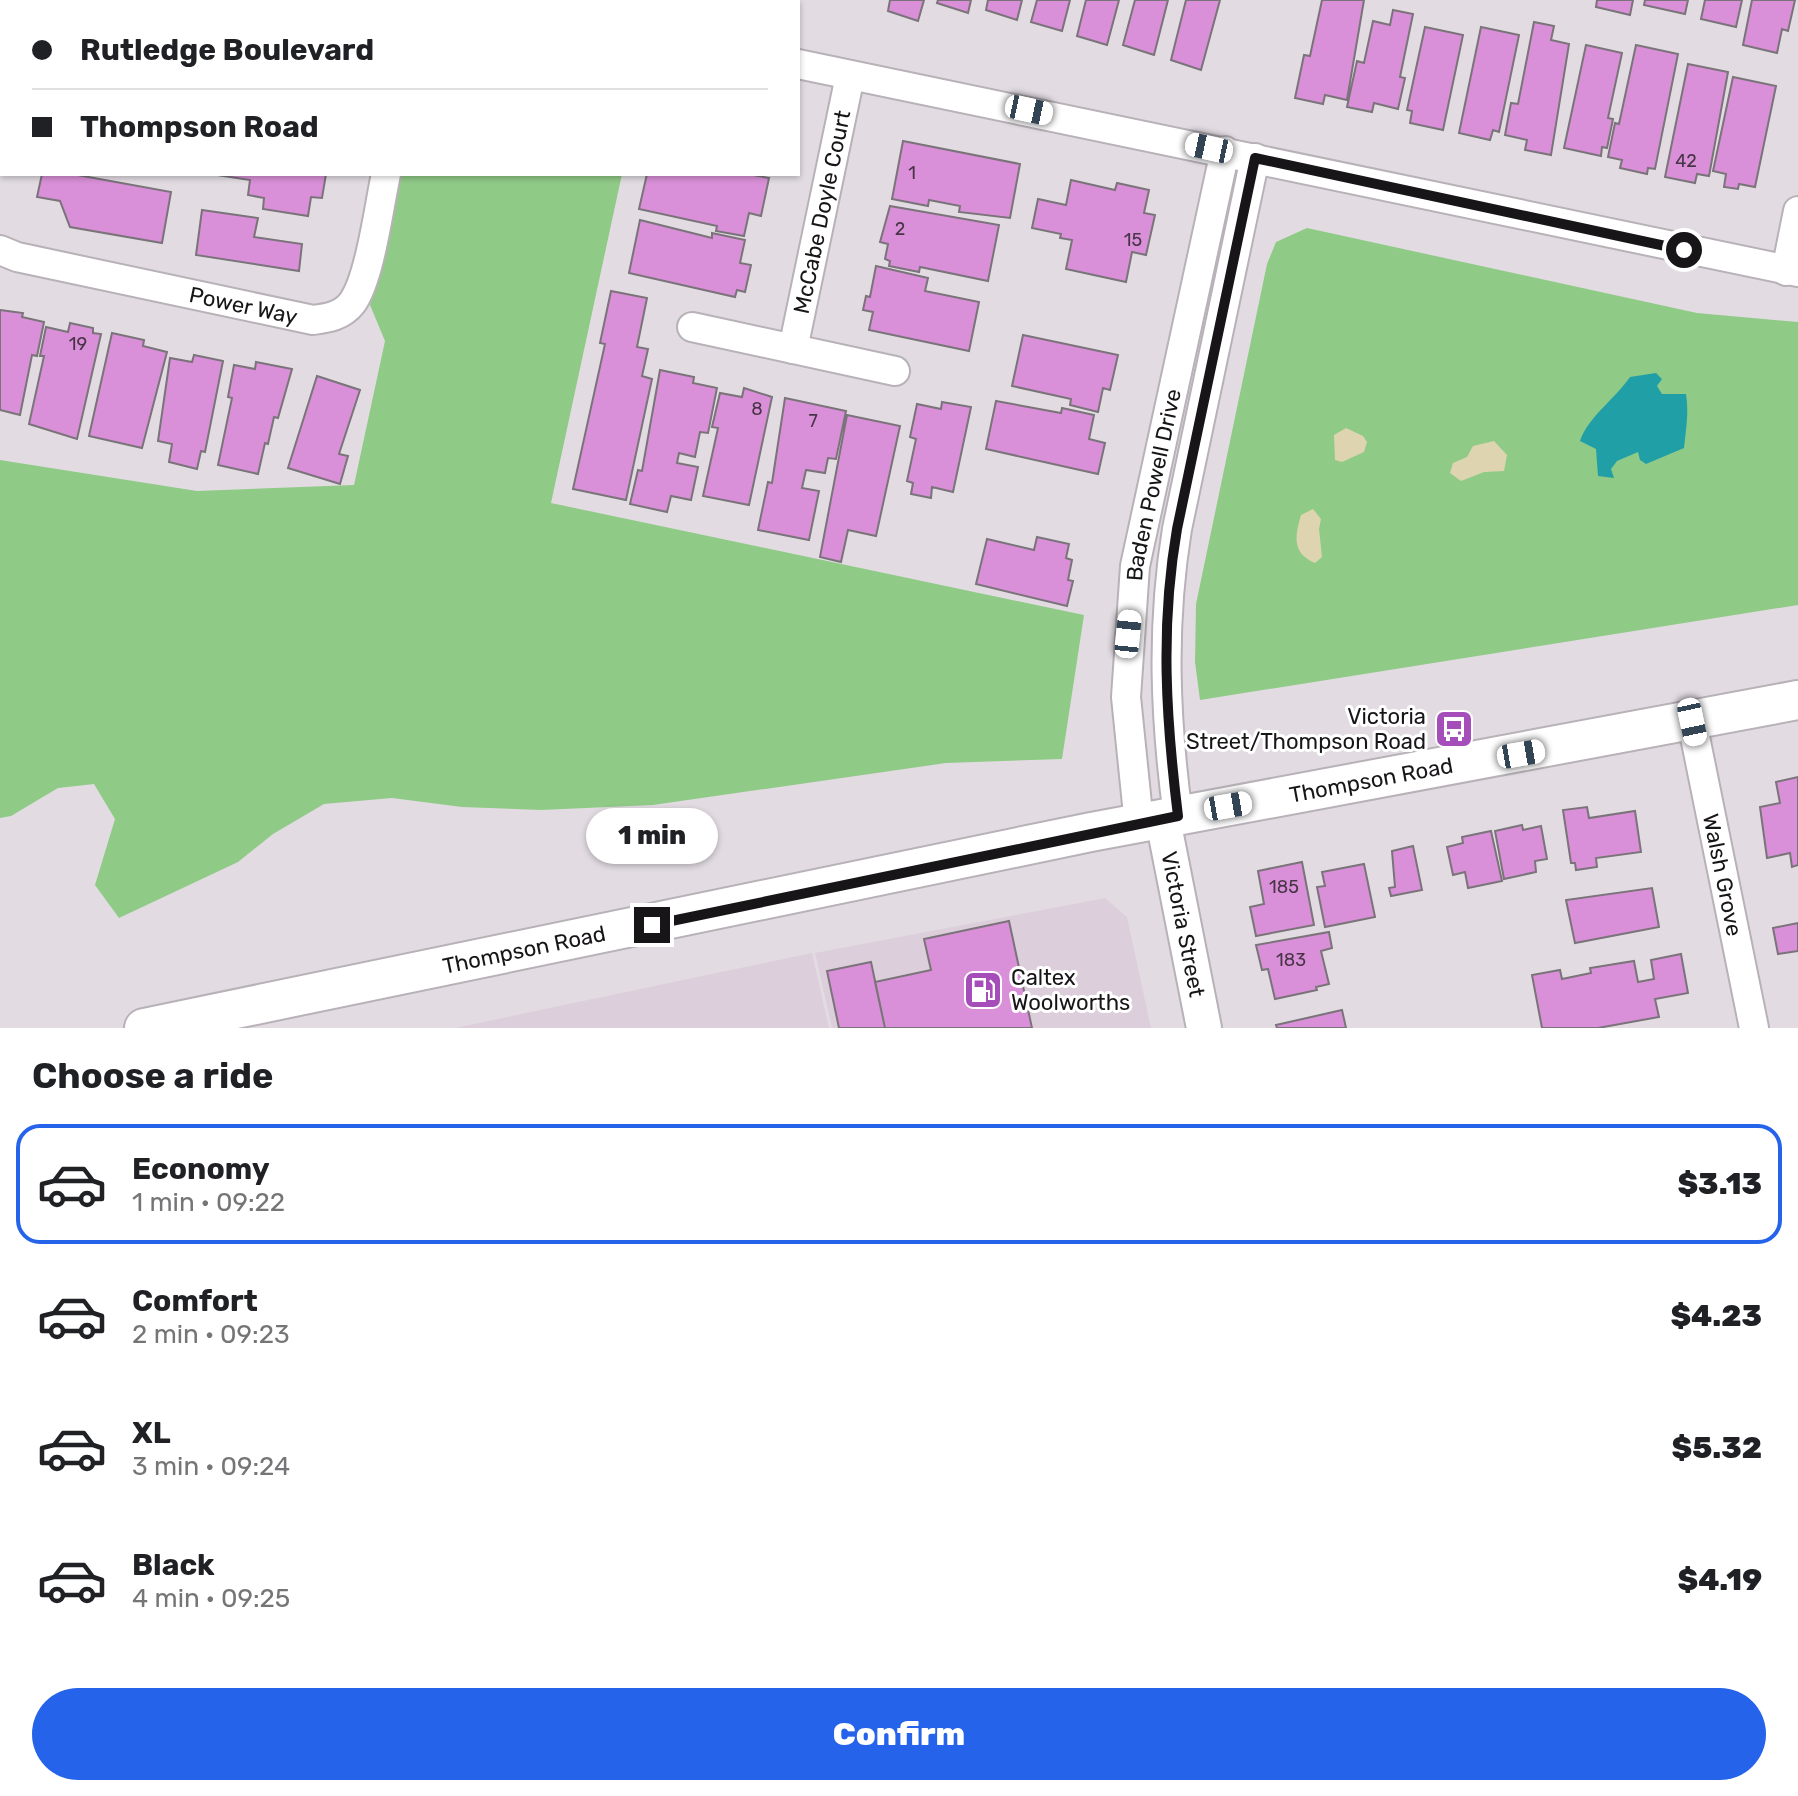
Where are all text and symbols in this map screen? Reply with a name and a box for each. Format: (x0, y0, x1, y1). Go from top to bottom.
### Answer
text: Rutledge Boulevard (80, 32, 374, 68)
car (1003, 93, 1055, 127)
street label: McCabe Doyle Court (787, 107, 856, 316)
text: Thompson Road (80, 109, 319, 145)
car (1183, 131, 1235, 165)
house number: 42 (1675, 150, 1697, 172)
house number: 1 (908, 162, 916, 184)
house number: 2 (895, 218, 905, 240)
house number: 15 (1124, 229, 1142, 251)
route start (1666, 232, 1702, 268)
street label: Power Way (187, 281, 300, 330)
house number: 19 (69, 333, 87, 355)
street label: Baden Powell Drive (1121, 386, 1187, 582)
house number: 8 (751, 398, 763, 420)
house number: 7 (808, 410, 818, 432)
car (1114, 609, 1142, 659)
car (1675, 696, 1709, 748)
place label: Victoria Street/Thompson Road (1186, 703, 1426, 755)
bus stop icon: Victoria Street/Thompson Road (1433, 708, 1475, 750)
car (1495, 738, 1547, 770)
street label: Thompson Road (1287, 751, 1455, 808)
car (1202, 790, 1254, 822)
callout: 1 min (586, 809, 718, 865)
street label: Walsh Grove (1697, 811, 1749, 938)
text: 1 min (618, 820, 686, 851)
street label: Victoria Street (1156, 849, 1211, 1000)
house number: 185 (1269, 876, 1299, 898)
route end (634, 907, 670, 943)
street label: Thompson Road (440, 919, 608, 979)
house number: 183 (1276, 949, 1306, 971)
place label: Caltex Woolworths (1011, 964, 1130, 1016)
fuel station icon: Caltex Woolworths (962, 969, 1004, 1011)
text: Choose a ride (32, 1054, 273, 1097)
icon: car (36, 1148, 108, 1220)
text: Economy (132, 1151, 270, 1187)
text: $3.13 (1677, 1166, 1762, 1202)
text: 1 min · 09:22 (132, 1187, 285, 1218)
icon: car (36, 1280, 108, 1352)
text: Comfort (132, 1283, 258, 1319)
text: $4.23 (1670, 1298, 1762, 1334)
text: 2 min · 09:23 (132, 1319, 290, 1350)
icon: car (36, 1412, 108, 1484)
text: XL (132, 1415, 171, 1451)
text: $5.32 (1672, 1430, 1762, 1466)
text: 3 min · 09:24 (132, 1451, 290, 1482)
icon: car (36, 1544, 108, 1616)
text: Black (132, 1547, 215, 1583)
text: $4.19 (1677, 1562, 1762, 1598)
text: 4 min · 09:25 (132, 1583, 290, 1614)
button: Confirm (32, 1688, 1766, 1780)

